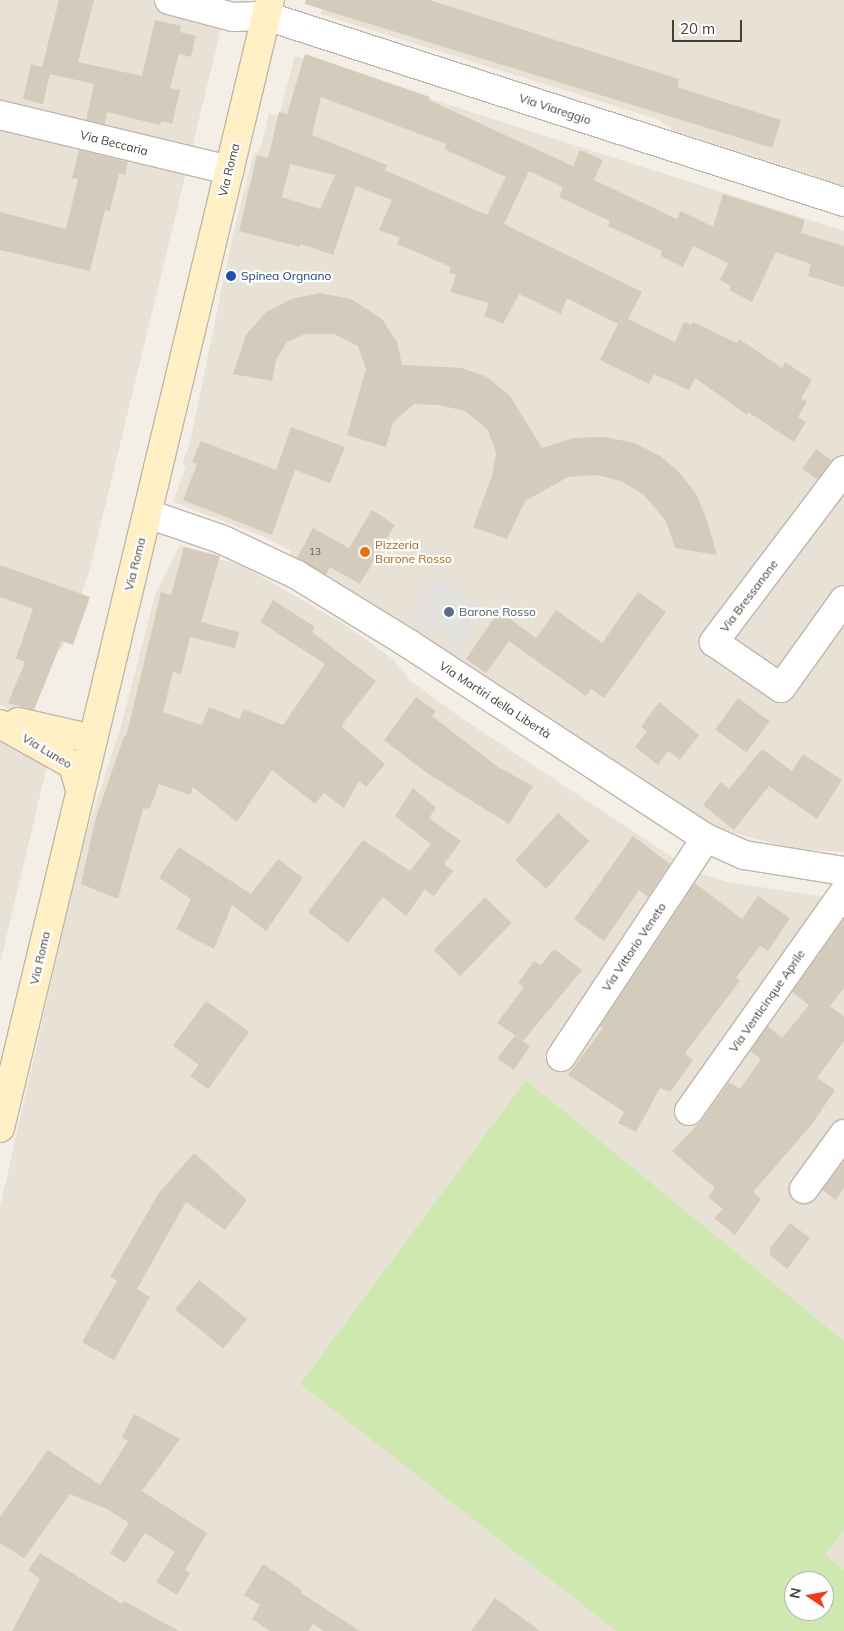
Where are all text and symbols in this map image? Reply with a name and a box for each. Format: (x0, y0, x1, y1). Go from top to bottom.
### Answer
scale bar (674, 10, 744, 42)
text: 20 m (680, 19, 715, 38)
street label: Via Viareggio (517, 91, 593, 127)
street label: Via Beccaria (79, 128, 149, 158)
street label: Via Roma (215, 142, 243, 198)
place label: Spinea Orgnano (241, 269, 331, 283)
marker: Spinea Orgnano (225, 270, 237, 282)
street label: Via Roma (121, 536, 149, 592)
place label: Pizzeria Barone Rosso (375, 538, 452, 566)
house number: 13 (309, 546, 321, 558)
marker: Pizzeria Barone Rosso (359, 546, 371, 558)
street label: Via Bressanone (717, 557, 781, 635)
place label: Barone Rosso (459, 605, 536, 619)
marker: Barone Rosso (443, 606, 455, 618)
street label: Via Martiri della Libertà (437, 659, 553, 741)
street label: Via Luneo (20, 731, 74, 771)
street label: Via Vittorio Veneto (599, 900, 669, 994)
street label: Via Roma (27, 930, 53, 986)
street label: Via Venticinque Aprile (726, 947, 808, 1055)
north arrow (784, 1571, 834, 1621)
text: N (785, 1586, 805, 1600)

